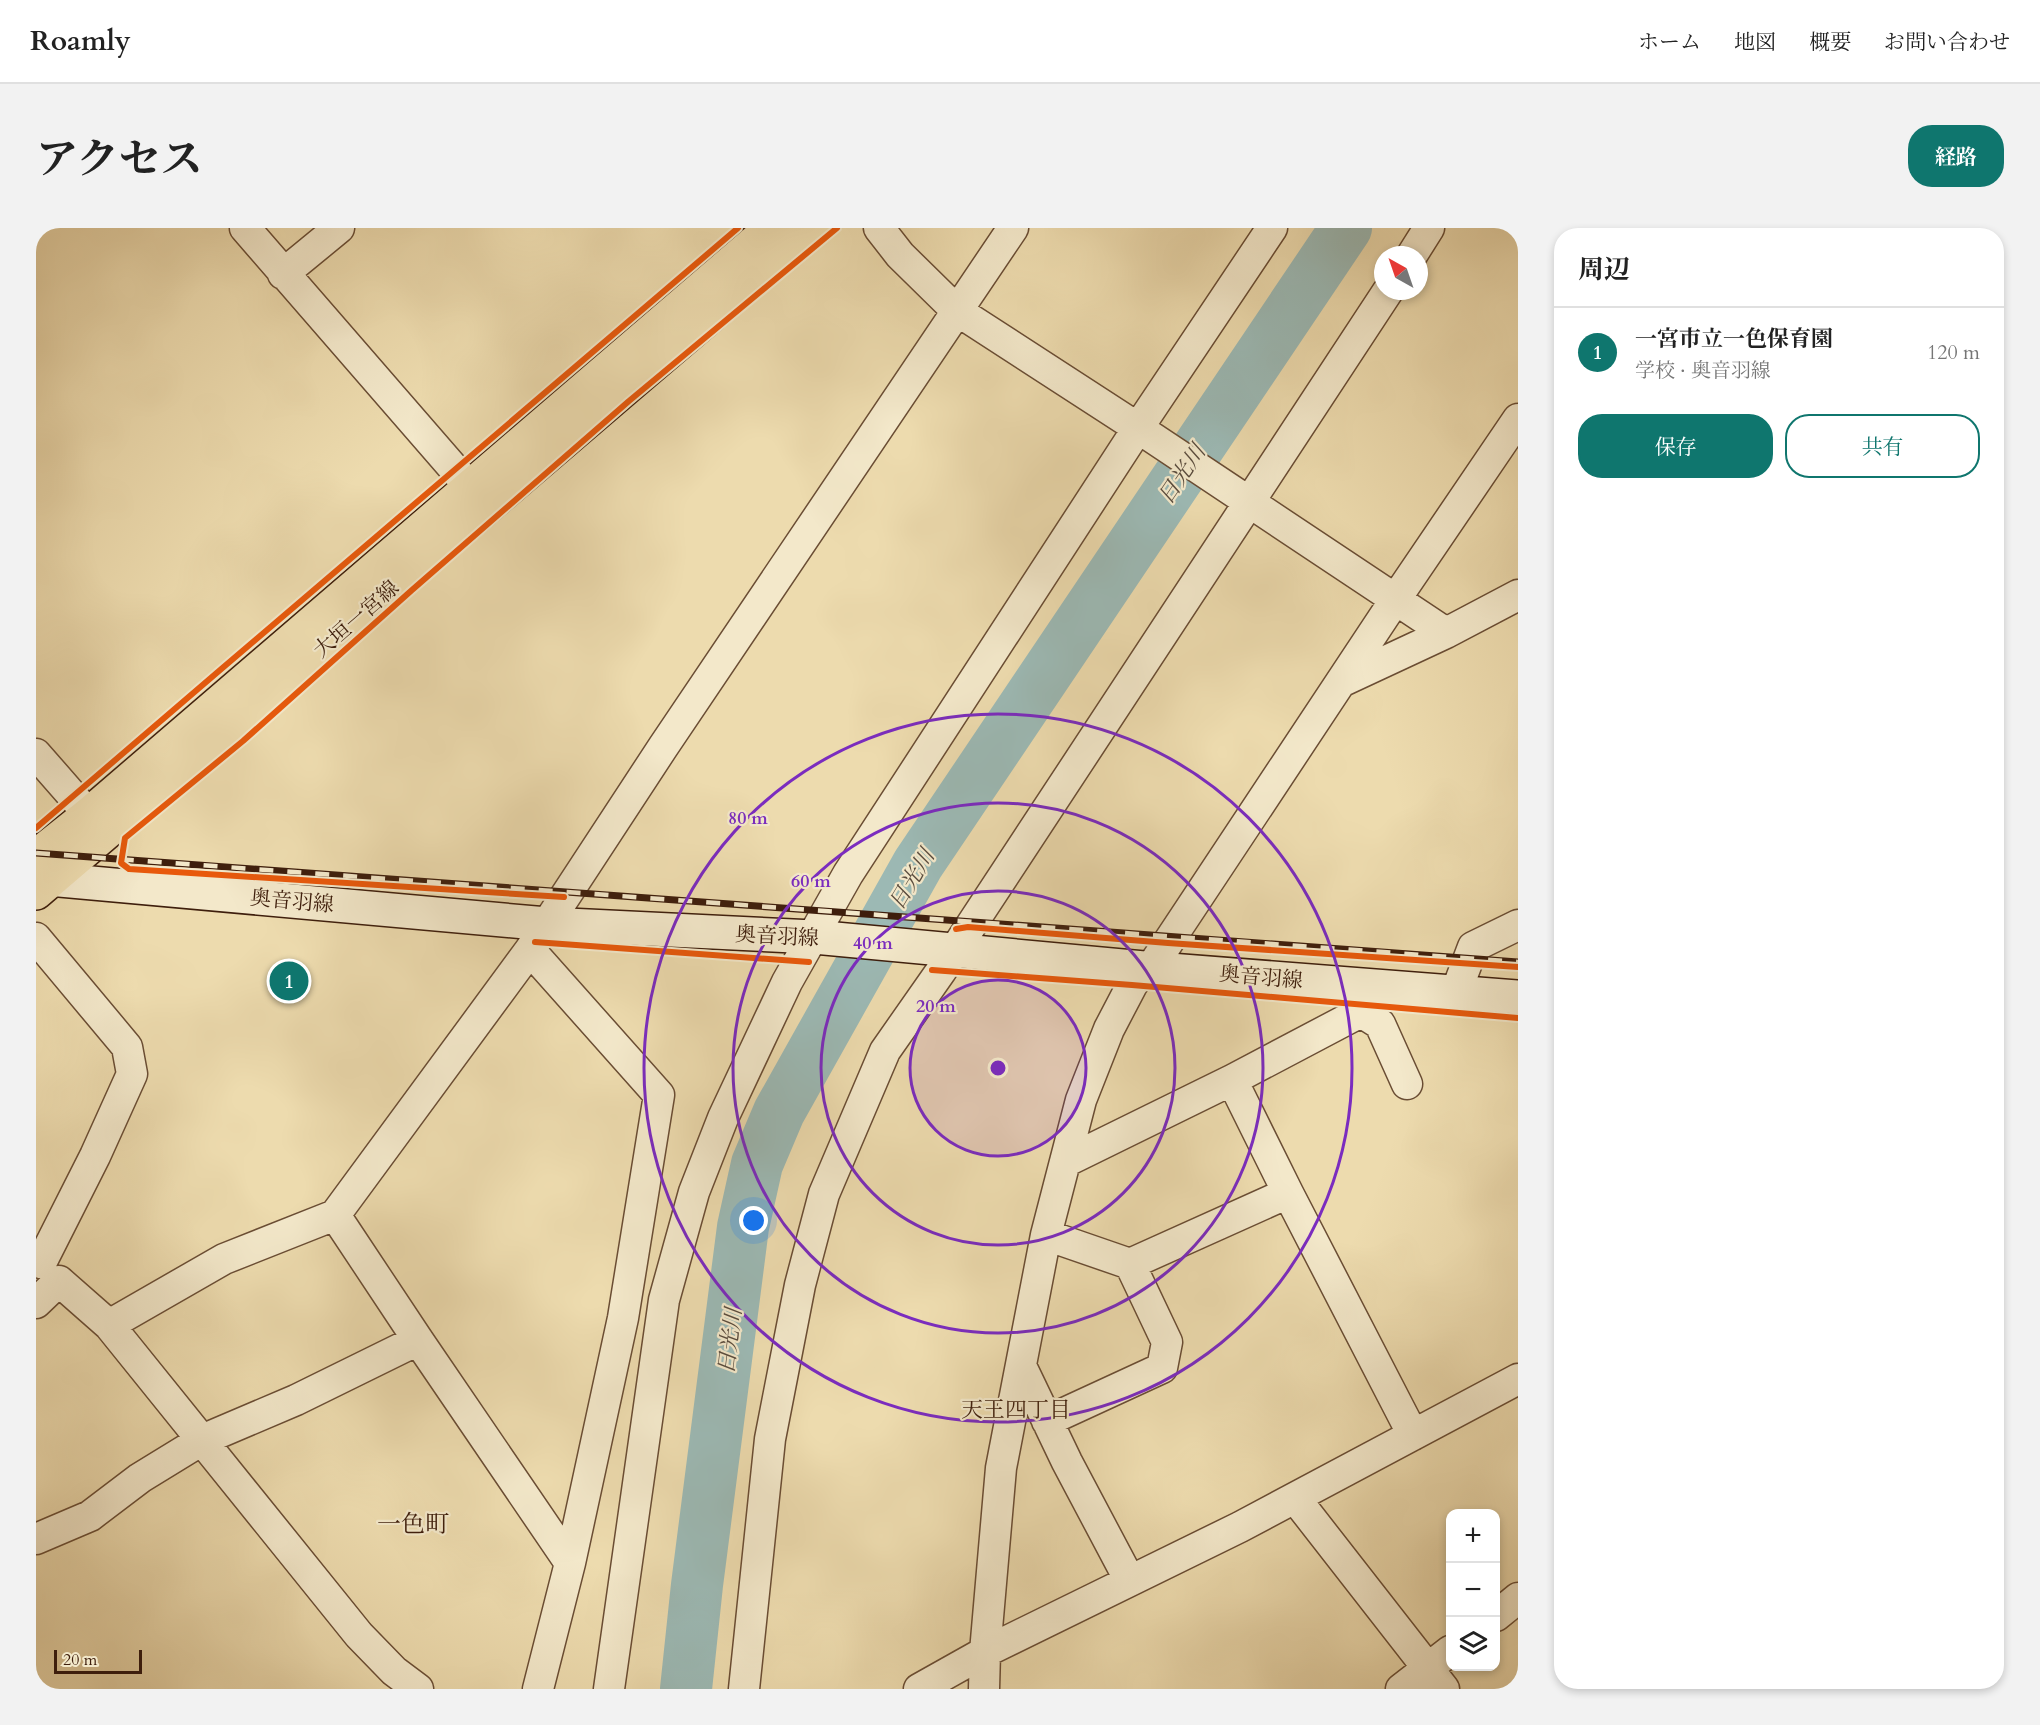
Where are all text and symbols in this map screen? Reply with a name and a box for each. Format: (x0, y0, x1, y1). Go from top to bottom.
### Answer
text: Roamly (30, 22, 131, 60)
text: ホーム (1638, 28, 1701, 57)
text: 地図 (1734, 28, 1776, 57)
text: 概要 (1809, 28, 1851, 57)
text: お問い合わせ (1884, 28, 2010, 57)
button: 経路 (1908, 125, 2004, 187)
text: アクセス (36, 131, 203, 188)
north arrow (1374, 246, 1428, 300)
text: 周辺 (1578, 252, 1630, 287)
text: 一宮市立一色保育園 (1635, 324, 1833, 354)
text: 1 (1592, 339, 1603, 366)
text: 120 m (1927, 339, 1980, 366)
text: 学校 · 奥音羽線 (1635, 357, 1771, 384)
button: 保存 (1578, 414, 1773, 478)
button: 共有 (1785, 414, 1980, 478)
water label: 日光川 (1151, 437, 1214, 510)
street label: 大垣一宮線 (307, 574, 405, 665)
text: 80 m (728, 806, 768, 831)
water label: 日光川 (882, 842, 943, 916)
text: 60 m (791, 869, 831, 894)
street label: 奥音羽線 (249, 883, 335, 920)
street label: 奥音羽線 (734, 920, 820, 953)
text: 40 m (853, 931, 893, 956)
pin: 1 (270, 958, 308, 1004)
street label: 奥音羽線 (1218, 959, 1304, 996)
text: 20 m (916, 994, 956, 1019)
centre of rings (988, 1058, 1008, 1078)
your location (739, 1206, 768, 1235)
water label: 日光川 (711, 1305, 749, 1376)
district label: 天王四丁目 (961, 1395, 1071, 1425)
district label: 一色町 (377, 1508, 449, 1541)
map controls (1446, 1509, 1500, 1671)
button: + (1446, 1509, 1500, 1563)
button: − (1446, 1563, 1500, 1617)
button: layers (1446, 1617, 1500, 1671)
scale bar (54, 1647, 142, 1674)
text: 20 m (63, 1649, 97, 1671)

